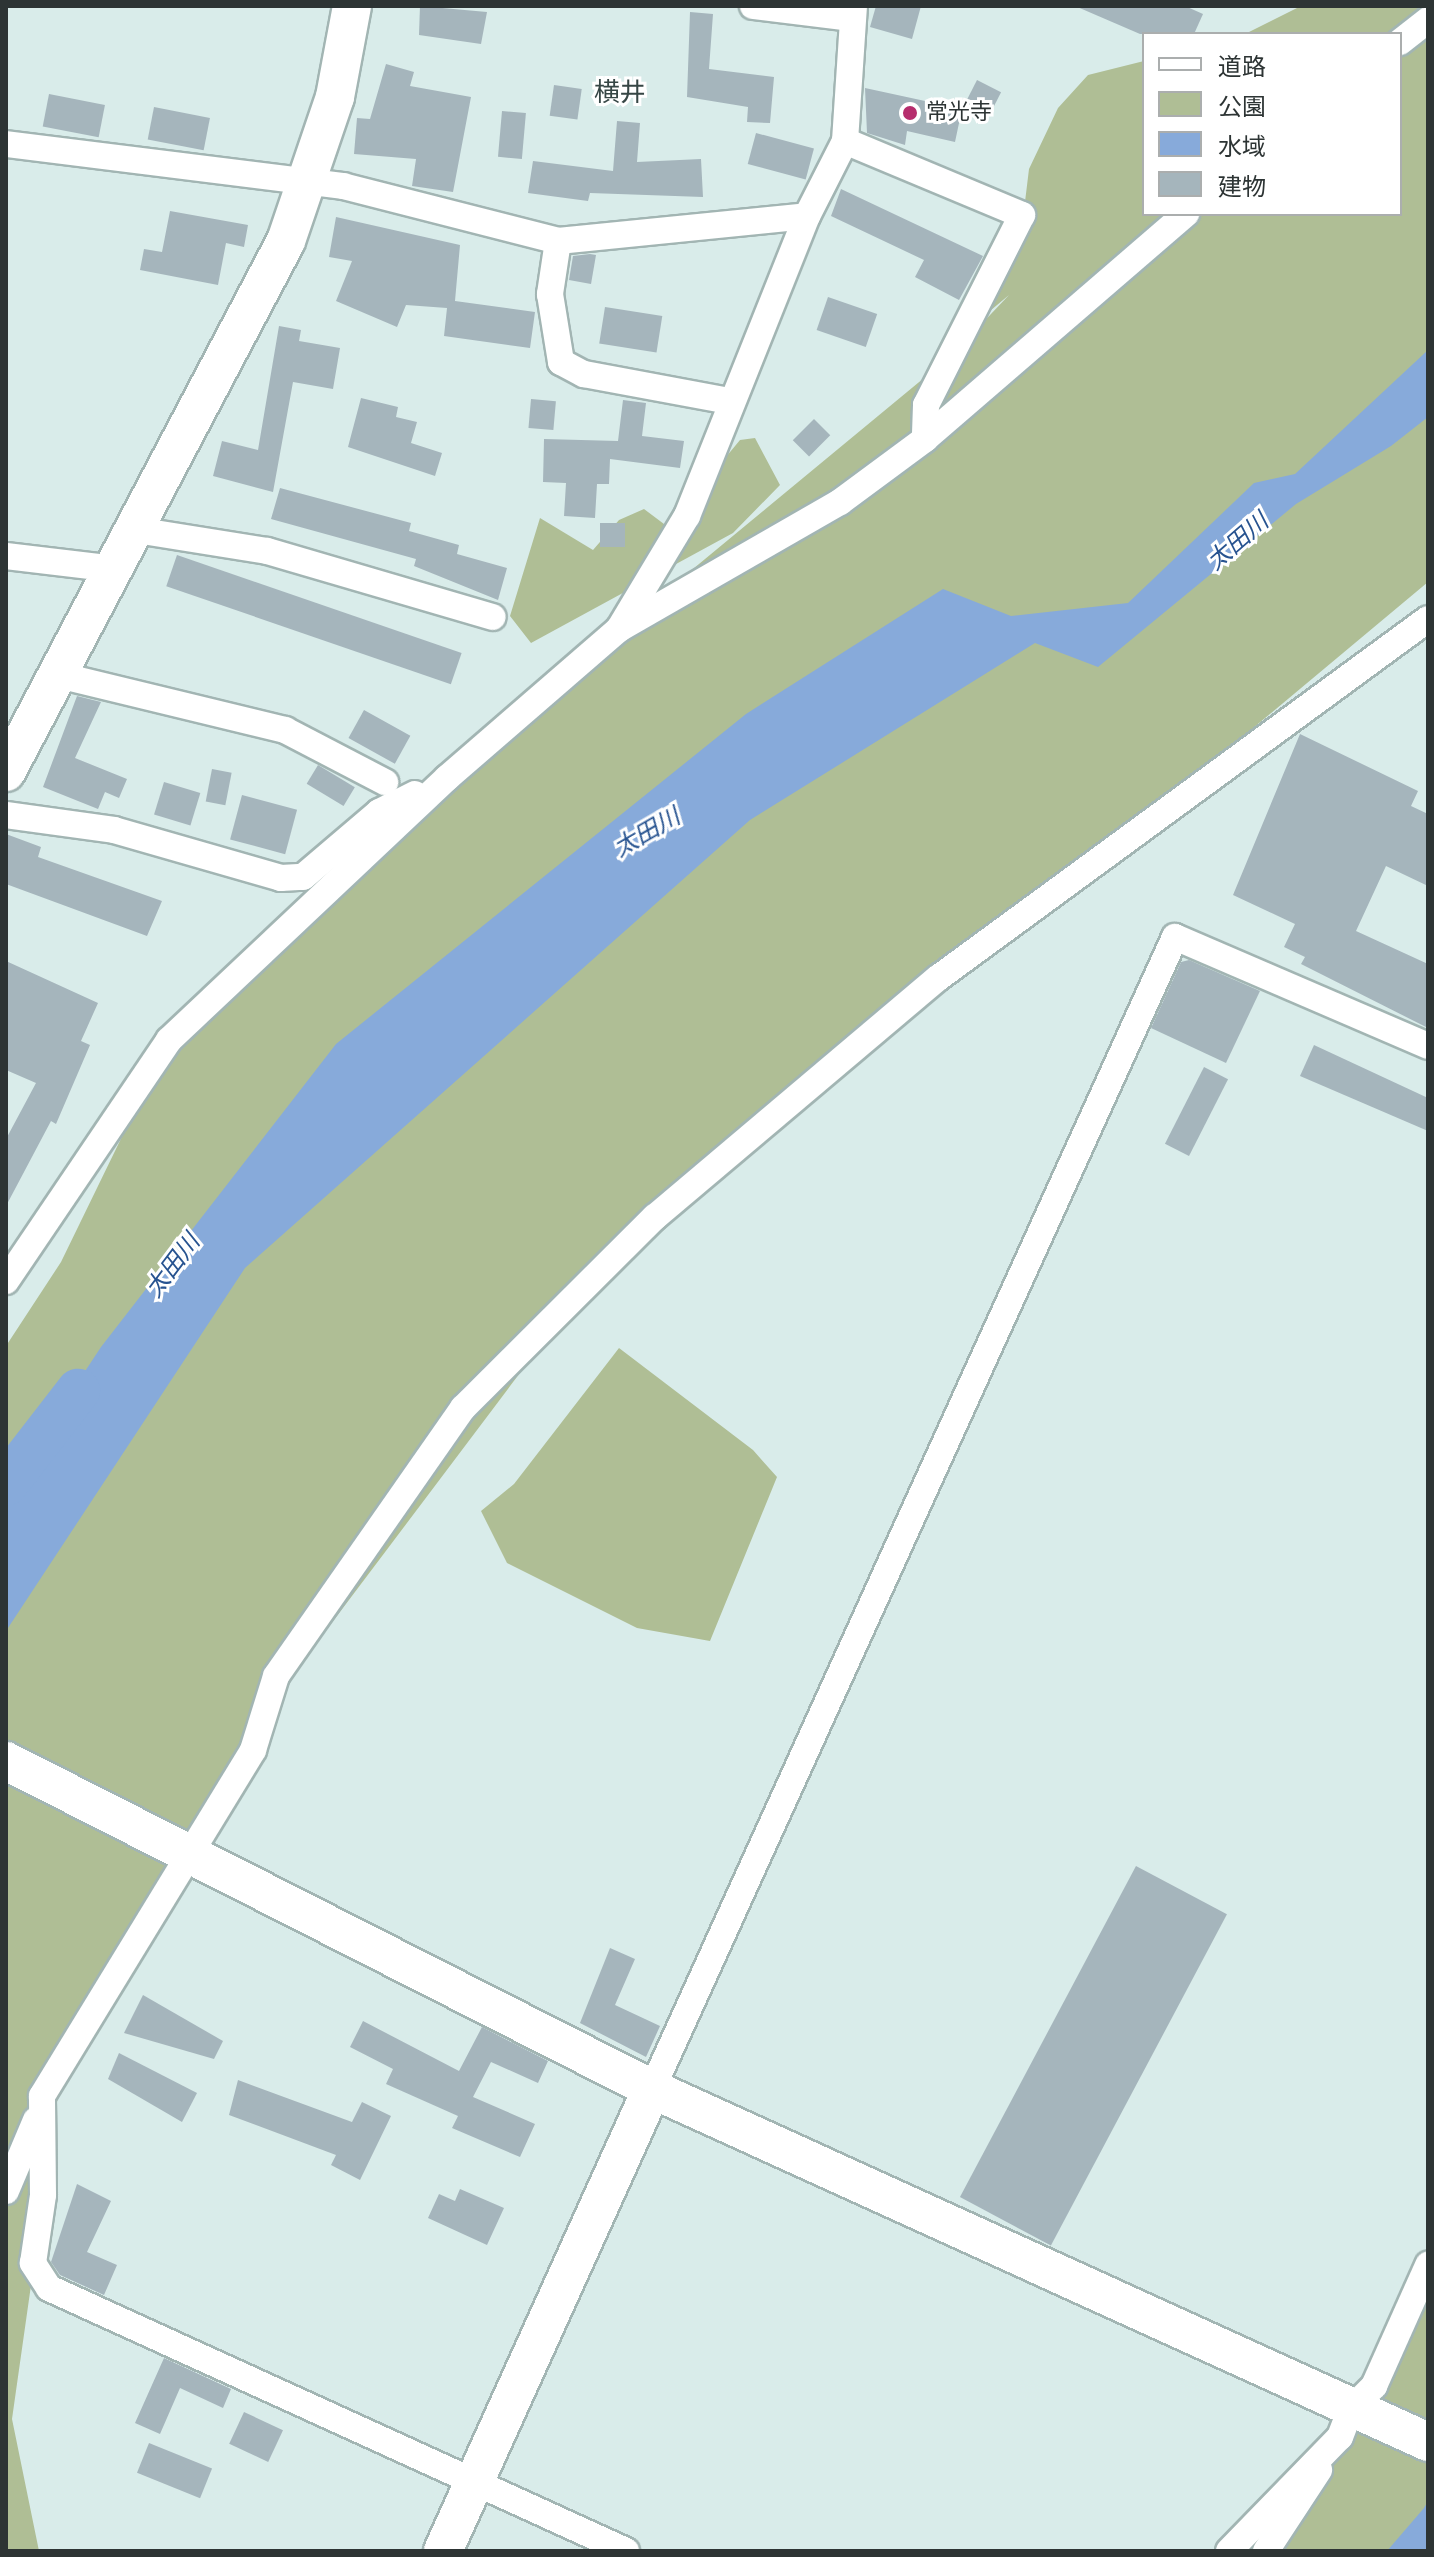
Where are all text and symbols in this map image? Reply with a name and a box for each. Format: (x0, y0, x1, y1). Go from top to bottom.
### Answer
legend (1142, 32, 1402, 216)
text: 道路 (1218, 53, 1266, 82)
district label: 横井 (594, 77, 646, 109)
text: 公園 (1218, 93, 1266, 122)
place label: 常光寺 (926, 100, 992, 126)
marker: 常光寺 (901, 104, 919, 122)
text: 水域 (1218, 133, 1266, 162)
text: 建物 (1218, 173, 1266, 202)
water label: 太田川 (1201, 508, 1275, 576)
water label: 太田川 (609, 803, 685, 863)
water label: 太田川 (140, 1229, 206, 1303)

